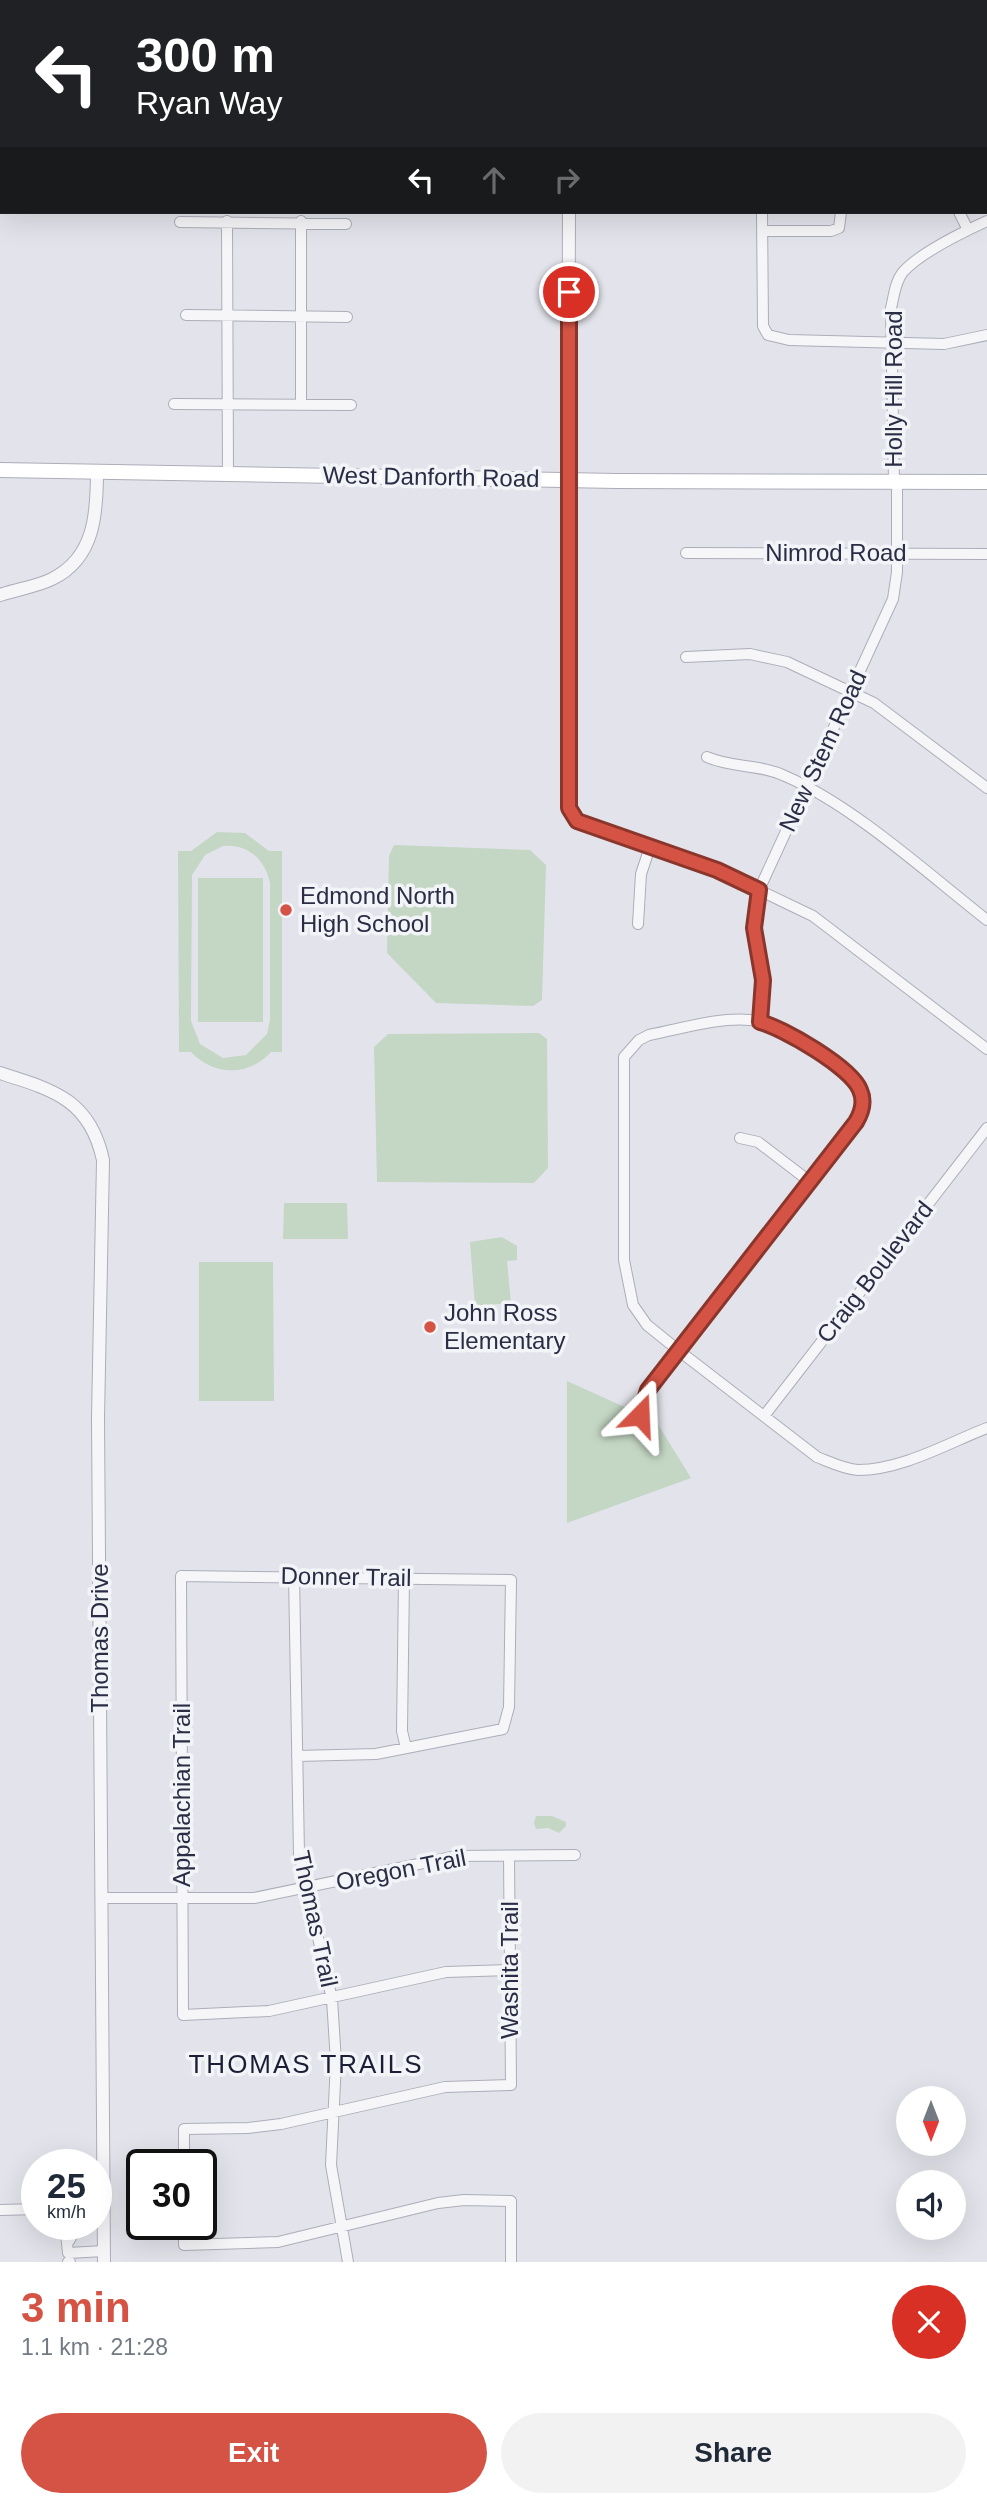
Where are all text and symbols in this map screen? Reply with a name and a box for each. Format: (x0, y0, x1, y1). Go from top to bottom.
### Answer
icon: left (21, 28, 112, 119)
text: 300 m (136, 28, 275, 82)
text: Ryan Way (136, 85, 282, 121)
icon: left (402, 161, 440, 199)
icon: ahead (475, 161, 513, 199)
icon: right (548, 161, 586, 199)
pin (539, 262, 599, 322)
icon: arrive (550, 273, 588, 311)
street label: Holly Hill Road (880, 310, 907, 468)
street label: West Danforth Road (322, 461, 540, 492)
street label: Nimrod Road (765, 539, 907, 566)
street label: New Stem Road (773, 666, 872, 836)
place label: Edmond North High School (300, 882, 455, 937)
marker: Edmond North High School (278, 902, 294, 918)
street label: Craig Boulevard (811, 1196, 938, 1348)
place label: John Ross Elementary (444, 1299, 565, 1354)
marker: John Ross Elementary (422, 1319, 438, 1335)
position arrow (603, 1378, 677, 1452)
street label: Donner Trail (280, 1562, 412, 1591)
street label: Thomas Drive (86, 1563, 113, 1713)
street label: Appalachian Trail (168, 1703, 195, 1887)
street label: Oregon Trail (334, 1844, 468, 1895)
street label: Thomas Trail (288, 1848, 343, 1990)
street label: Washita Trail (496, 1901, 523, 2039)
district label: THOMAS TRAILS (188, 2049, 424, 2079)
north arrow (896, 2086, 966, 2156)
map controls (896, 2086, 966, 2240)
speed limit sign: 30 (126, 2149, 217, 2240)
text: 25 (47, 2166, 86, 2205)
button: sound (896, 2170, 966, 2240)
text: km/h (47, 2202, 86, 2222)
text: 3 min (21, 2284, 131, 2331)
button: close (892, 2285, 966, 2359)
text: 1.1 km · 21:28 (21, 2334, 168, 2360)
button: Exit (21, 2413, 487, 2493)
button: Share (501, 2413, 966, 2493)

